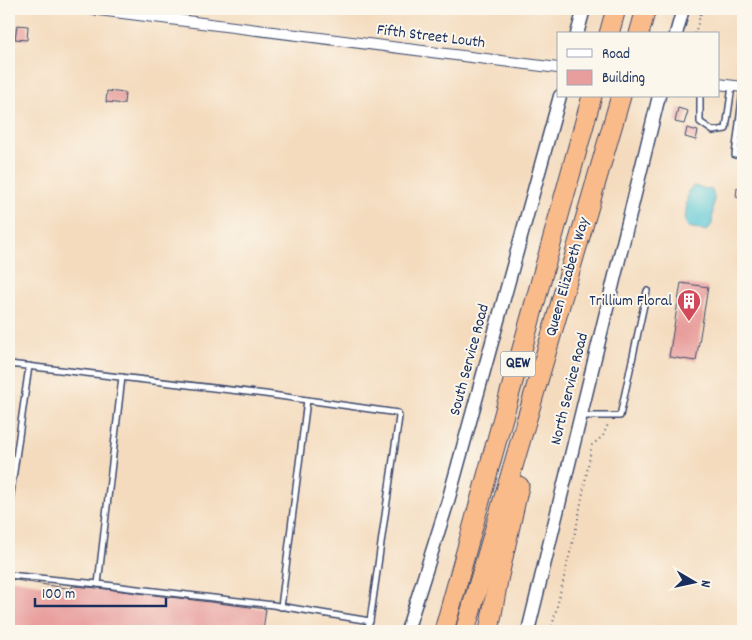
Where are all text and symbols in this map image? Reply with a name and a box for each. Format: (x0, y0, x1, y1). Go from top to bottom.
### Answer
street label: Fifth Street Louth (376, 19, 486, 55)
legend (557, 32, 720, 98)
text: Road (602, 44, 630, 66)
text: Building (602, 68, 645, 90)
street label: Queen Elizabeth Way (540, 214, 596, 339)
building icon: Trillium Floral (676, 288, 702, 322)
place label: Trillium Floral (589, 290, 672, 313)
street label: South Service Road (444, 302, 496, 418)
street label: North Service Road (545, 331, 595, 447)
road number: QEW (500, 352, 536, 376)
north arrow (670, 558, 720, 608)
scale bar (35, 575, 166, 607)
text: N (694, 579, 715, 589)
text: 100 m (42, 584, 75, 606)

